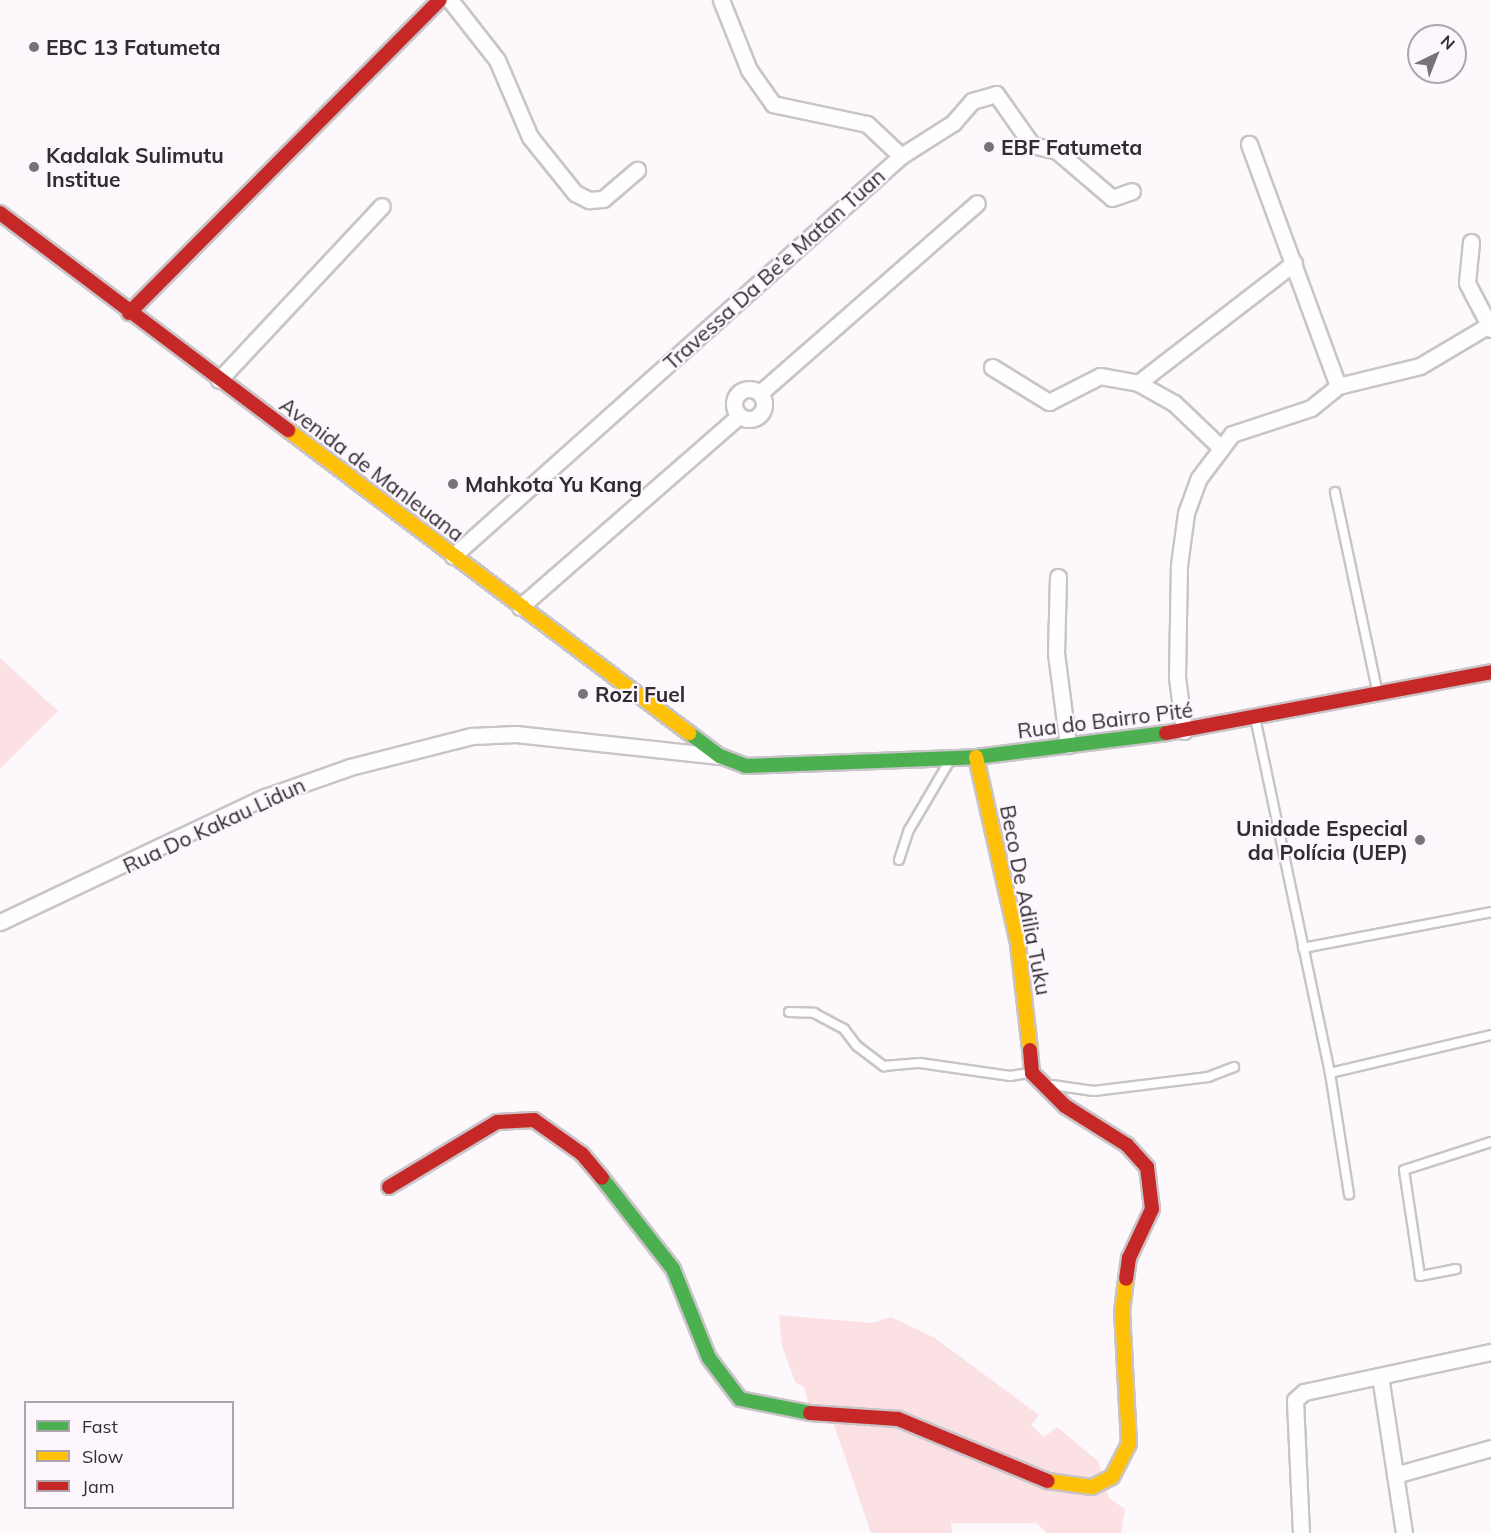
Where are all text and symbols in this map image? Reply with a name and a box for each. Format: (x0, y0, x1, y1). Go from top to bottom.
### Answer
north arrow (1407, 24, 1467, 84)
text: N (1437, 31, 1459, 54)
place label: EBC 13 Fatumeta (46, 34, 220, 60)
marker: EBC 13 Fatumeta (27, 40, 41, 54)
place label: EBF Fatumeta (1001, 134, 1142, 160)
marker: EBF Fatumeta (982, 140, 996, 154)
place label: Kadalak Sulimutu Institue (46, 142, 224, 192)
marker: Kadalak Sulimutu Institue (27, 160, 41, 174)
street label: Travessa Da Be’e Matan Tuan (658, 163, 890, 375)
street label: Avenida de Manleuana (275, 392, 469, 546)
place label: Mahkota Yu Kang (465, 471, 642, 497)
marker: Mahkota Yu Kang (446, 477, 460, 491)
place label: Rozi Fuel (595, 681, 685, 707)
marker: Rozi Fuel (576, 687, 590, 701)
street label: Rua do Bairro Pité (1016, 697, 1194, 743)
street label: Rua Do Kakau Lidun (119, 772, 309, 878)
street label: Beco De Adilia Tuku (995, 803, 1057, 997)
place label: Unidade Especial da Polícia (UEP) (1236, 815, 1408, 865)
marker: Unidade Especial da Polícia (UEP) (1413, 833, 1427, 847)
legend (24, 1401, 234, 1509)
text: Fast (82, 1415, 118, 1438)
text: Slow (82, 1445, 123, 1468)
text: Jam (82, 1475, 115, 1498)

